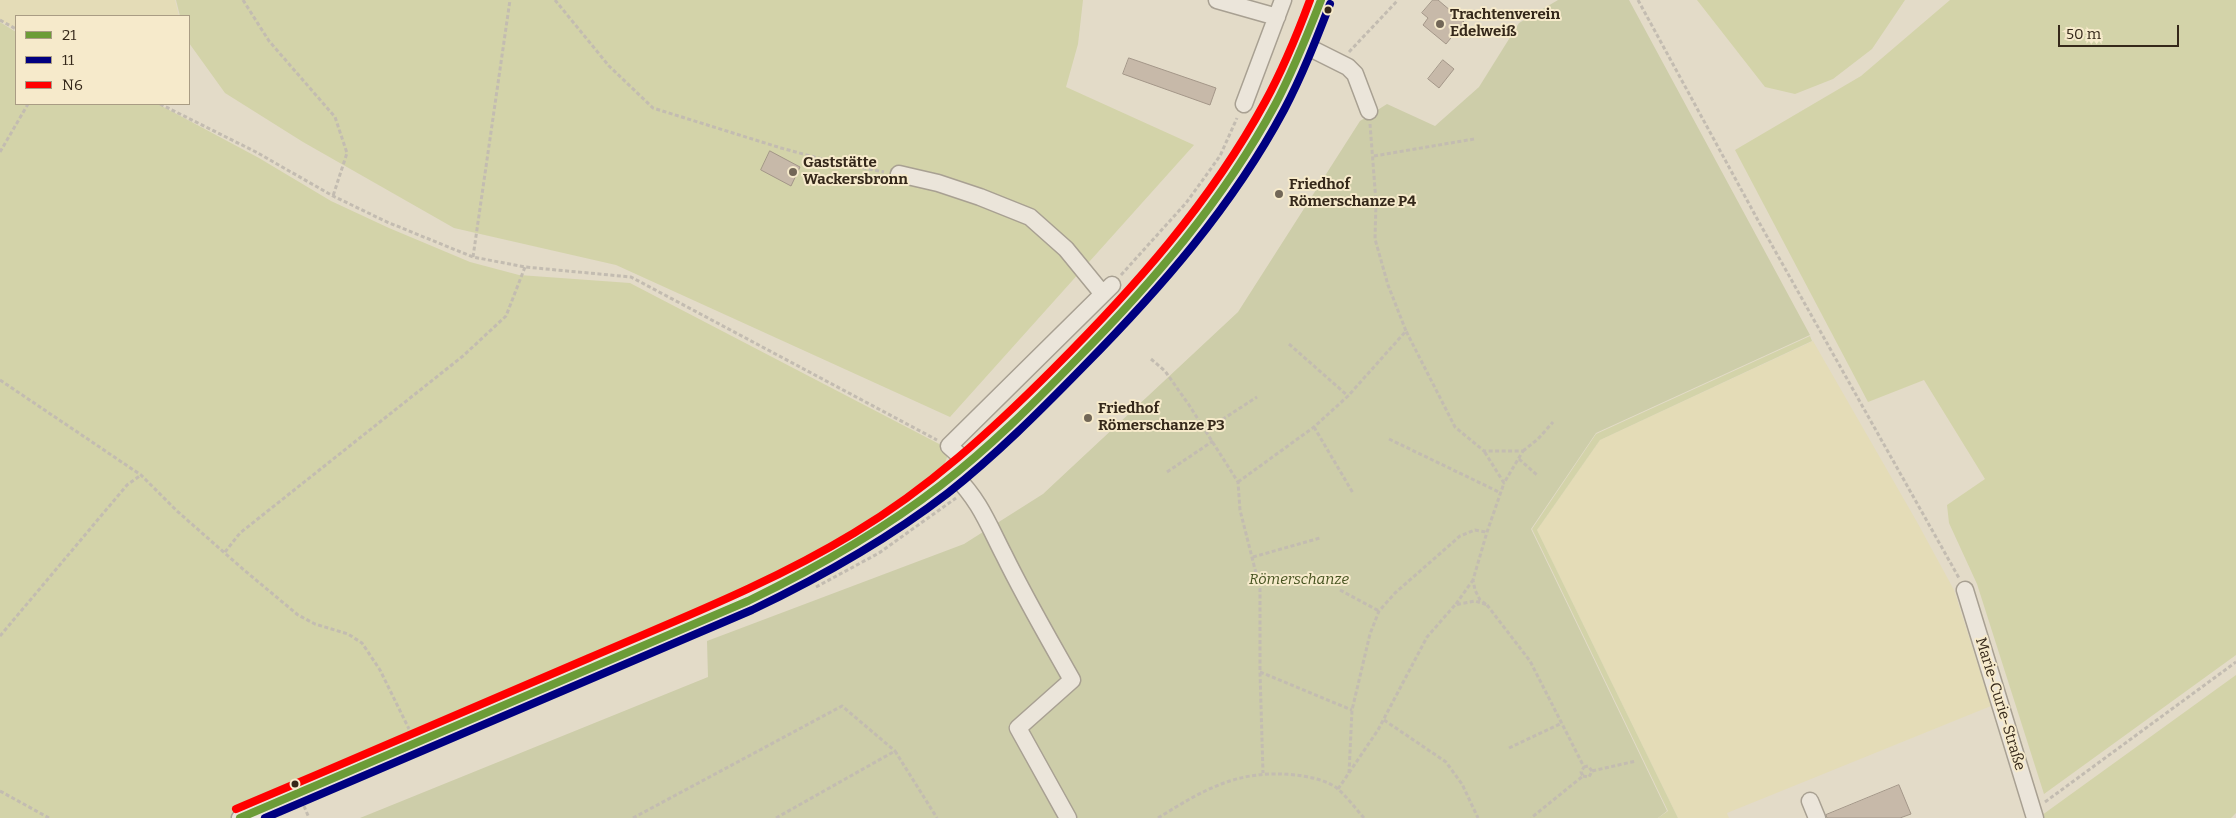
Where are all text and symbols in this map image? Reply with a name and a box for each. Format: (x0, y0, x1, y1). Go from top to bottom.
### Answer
unlabelled marker (1323, 5, 1333, 15)
place label: Trachtenverein Edelweiß (1450, 6, 1560, 41)
legend (15, 15, 190, 105)
scale bar (2061, 15, 2182, 47)
marker: Trachtenverein Edelweiß (1434, 18, 1446, 30)
text: 50 m (2066, 25, 2101, 43)
text: 21 (62, 26, 76, 44)
text: 11 (62, 51, 74, 69)
text: N6 (62, 76, 83, 94)
place label: Gaststätte Wackersbronn (803, 154, 908, 189)
marker: Gaststätte Wackersbronn (787, 166, 799, 178)
place label: Friedhof Römerschanze P4 (1289, 176, 1416, 211)
marker: Friedhof Römerschanze P4 (1273, 188, 1285, 200)
place label: Friedhof Römerschanze P3 (1098, 400, 1225, 435)
marker: Friedhof Römerschanze P3 (1082, 412, 1094, 424)
park label: Römerschanze (1249, 571, 1349, 589)
street label: Marie-Curie-Straße (1971, 635, 2029, 773)
unlabelled marker (290, 779, 300, 789)

